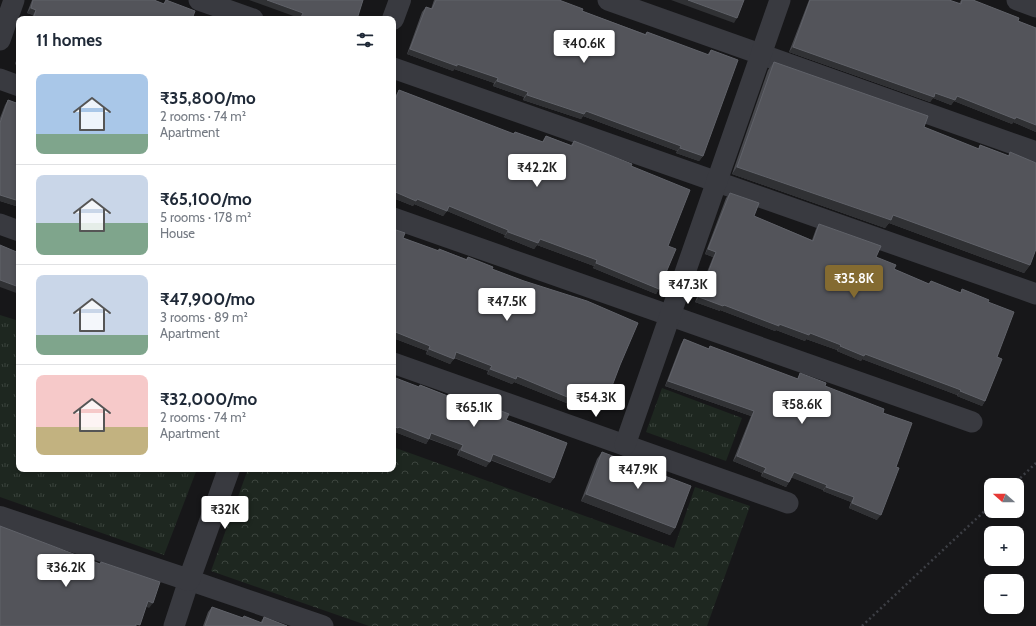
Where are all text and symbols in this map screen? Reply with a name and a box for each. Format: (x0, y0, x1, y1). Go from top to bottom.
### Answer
icon: filters (354, 29, 376, 51)
text: 11 homes (36, 30, 102, 50)
pin: ₹40.6K (551, 30, 617, 64)
text: ₹40.6K (563, 35, 605, 51)
text: ₹35,800/mo (160, 88, 256, 108)
icon: home (68, 90, 116, 138)
text: 2 rooms · 74 m² (160, 108, 246, 124)
text: Apartment (160, 124, 220, 140)
pin: ₹42.2K (504, 154, 570, 188)
text: ₹42.2K (517, 159, 557, 175)
text: ₹65,100/mo (160, 189, 252, 209)
icon: home (68, 191, 116, 239)
text: 5 rooms · 178 m² (160, 209, 251, 225)
text: House (160, 225, 195, 241)
pin: ₹35.8K (821, 265, 887, 299)
text: ₹35.8K (834, 270, 874, 286)
pin: ₹47.3K (655, 271, 721, 305)
text: ₹47.3K (668, 276, 708, 292)
pin: ₹47.5K (474, 288, 540, 322)
text: ₹47,900/mo (160, 289, 255, 309)
icon: home (68, 291, 116, 339)
text: ₹47.5K (487, 293, 527, 309)
text: 3 rooms · 89 m² (160, 309, 248, 325)
text: Apartment (160, 325, 220, 341)
pin: ₹54.3K (563, 384, 629, 418)
text: ₹32,000/mo (160, 389, 257, 409)
text: ₹54.3K (576, 389, 616, 405)
icon: home (68, 391, 116, 439)
pin: ₹58.6K (769, 391, 835, 425)
pin: ₹65.1K (441, 394, 507, 428)
text: ₹58.6K (782, 396, 822, 412)
text: ₹65.1K (456, 399, 492, 415)
text: 2 rooms · 74 m² (160, 409, 246, 425)
text: Apartment (160, 425, 220, 441)
pin: ₹47.9K (605, 456, 671, 490)
text: ₹47.9K (618, 461, 658, 477)
north arrow (984, 478, 1024, 518)
map controls (984, 478, 1024, 614)
pin: ₹32K (201, 496, 249, 530)
text: ₹32K (210, 501, 240, 517)
button: + (984, 526, 1024, 566)
pin: ₹36.2K (33, 554, 99, 588)
text: ₹36.2K (46, 559, 86, 575)
button: − (984, 574, 1024, 614)

